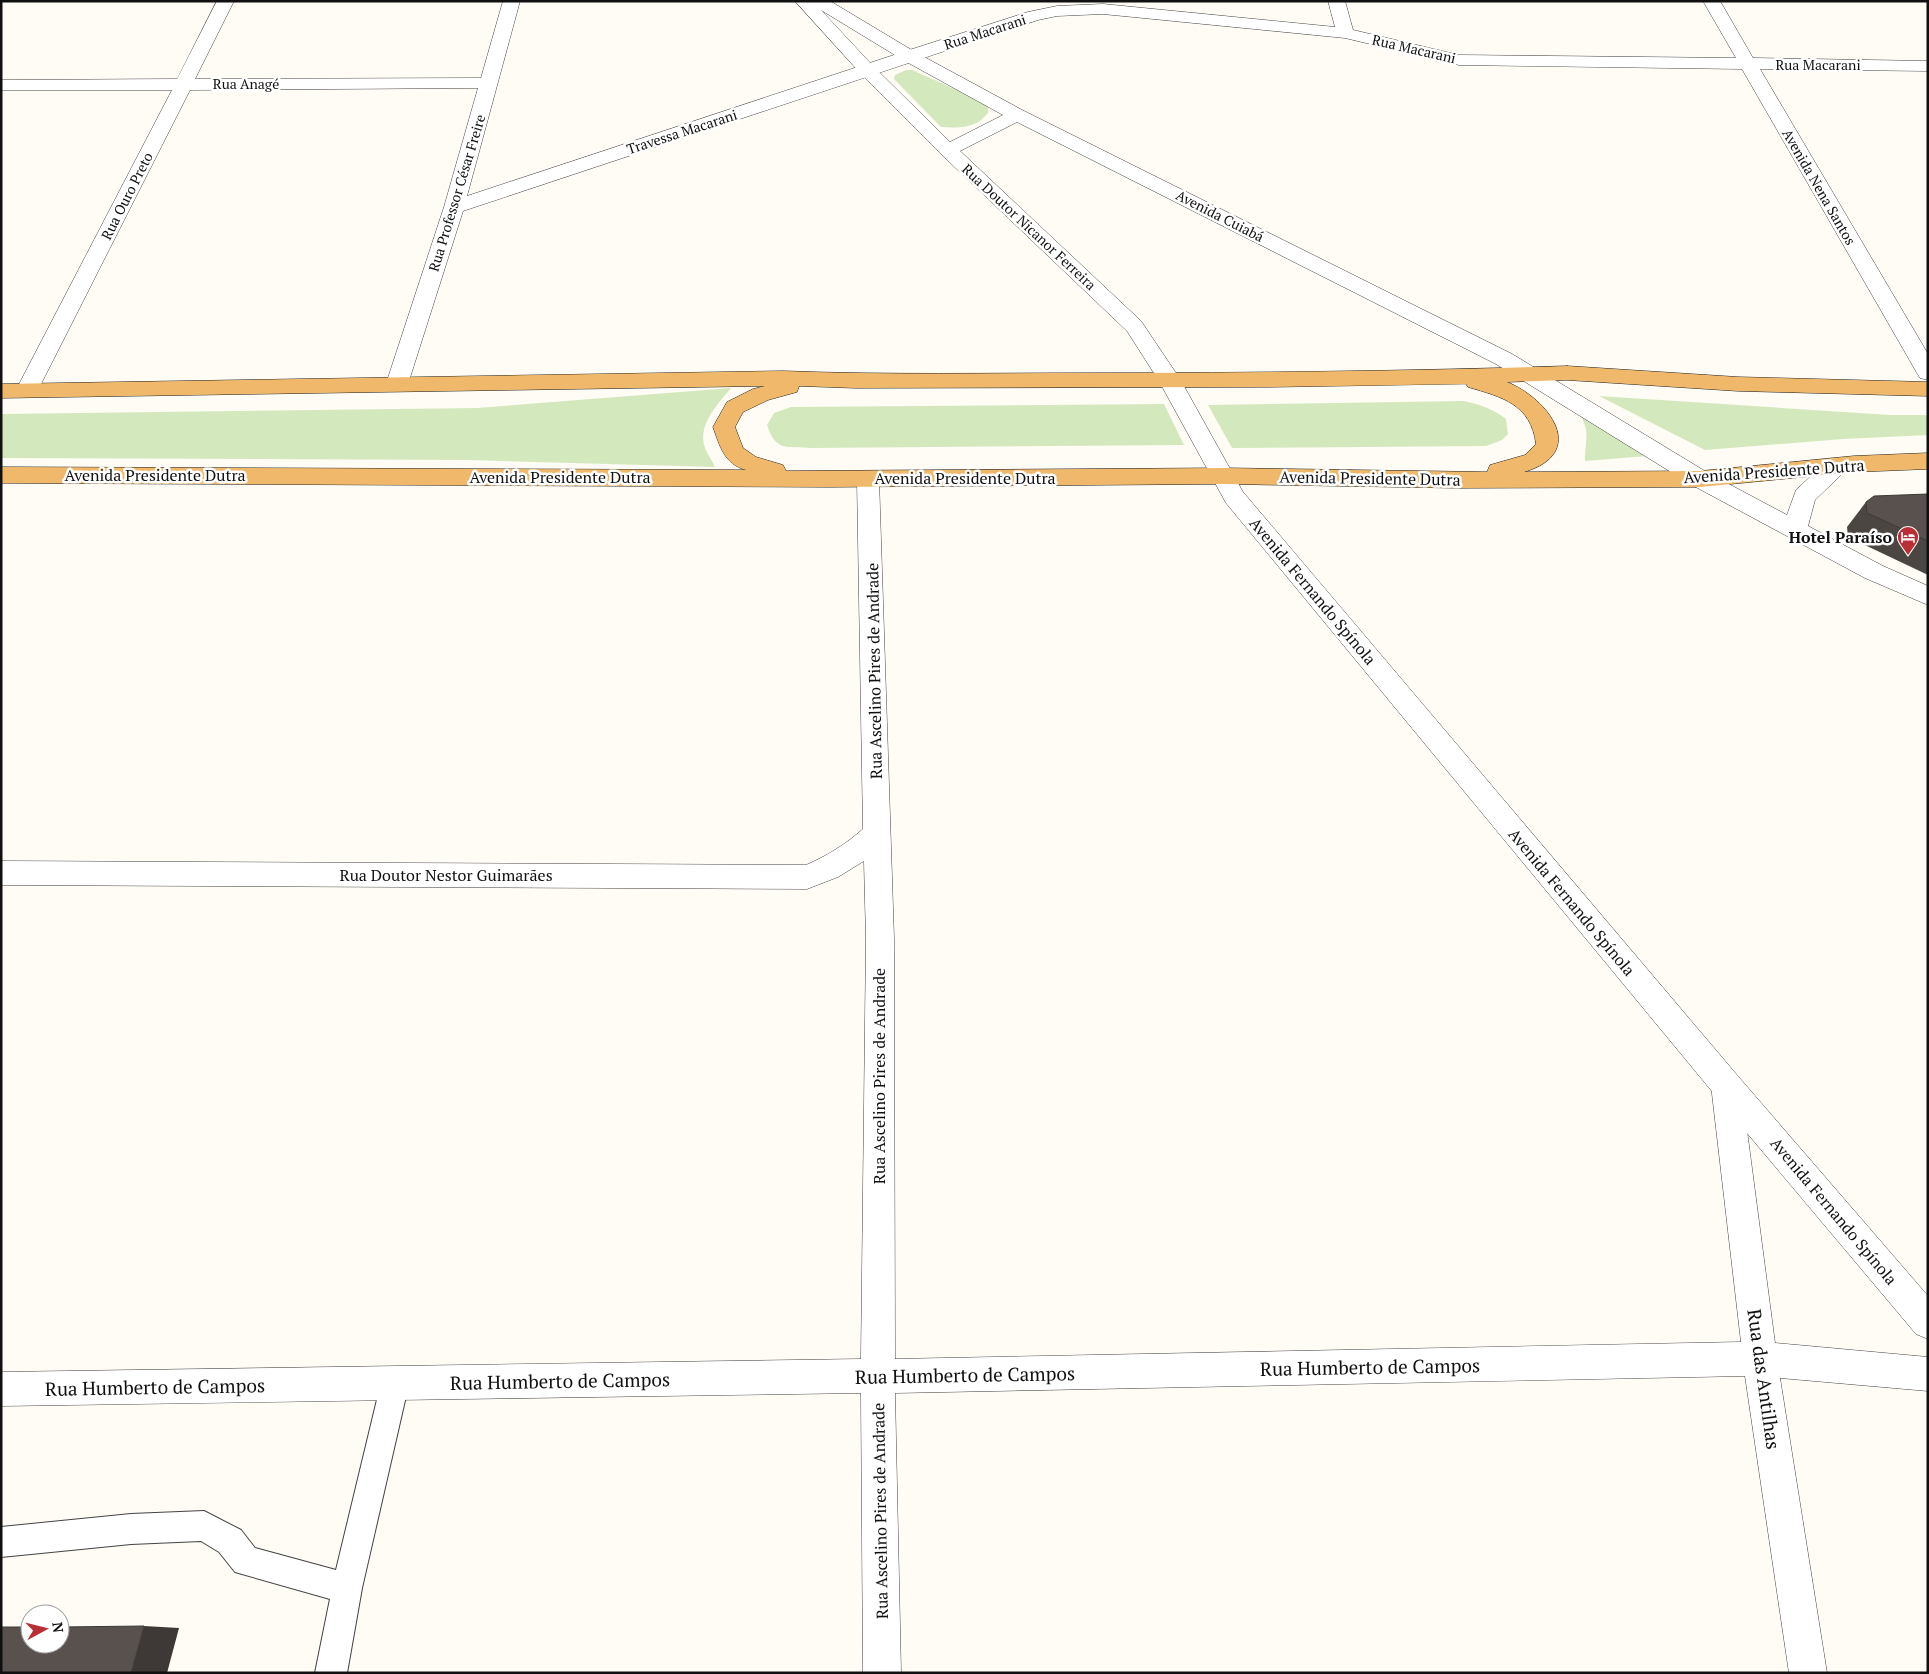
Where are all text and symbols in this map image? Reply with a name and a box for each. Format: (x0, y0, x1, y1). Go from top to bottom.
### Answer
street label: Rua Macarani (941, 9, 1028, 54)
street label: Rua Macarani (1370, 30, 1458, 67)
street label: Rua Macarani (1775, 55, 1861, 74)
street label: Rua Anagé (213, 74, 279, 93)
street label: Travessa Macarani (624, 105, 739, 158)
street label: Rua Professor César Freire (424, 112, 489, 274)
street label: Avenida Nena Santos (1778, 125, 1860, 248)
street label: Rua Ouro Preto (96, 148, 157, 243)
street label: Rua Doutor Nicanor Ferreira (958, 159, 1100, 294)
street label: Avenida Cuiabá (1173, 185, 1267, 246)
street label: Avenida Presidente Dutra (1683, 454, 1865, 488)
street label: Avenida Presidente Dutra (64, 464, 246, 486)
street label: Avenida Presidente Dutra (1279, 465, 1461, 491)
street label: Avenida Presidente Dutra (469, 466, 651, 488)
street label: Avenida Presidente Dutra (874, 467, 1056, 489)
street label: Avenida Fernando Spínola (1245, 513, 1381, 669)
hotel icon: Hotel Paraíso (1896, 525, 1920, 556)
place label: Hotel Paraíso (1789, 526, 1892, 548)
street label: Rua Ascelino Pires de Andrade (861, 563, 887, 779)
street label: Avenida Fernando Spínola (1504, 824, 1640, 980)
street label: Rua Doutor Nestor Guimarães (339, 864, 553, 886)
street label: Rua Ascelino Pires de Andrade (868, 968, 890, 1184)
street label: Avenida Fernando Spínola (1766, 1133, 1902, 1289)
street label: Rua das Antilhas (1742, 1307, 1787, 1451)
street label: Rua Humberto de Campos (1260, 1352, 1480, 1381)
street label: Rua Humberto de Campos (855, 1360, 1075, 1389)
street label: Rua Humberto de Campos (450, 1366, 670, 1395)
street label: Rua Humberto de Campos (45, 1372, 265, 1401)
street label: Rua Ascelino Pires de Andrade (867, 1403, 893, 1619)
north arrow (20, 1604, 70, 1654)
text: N (48, 1621, 69, 1634)

